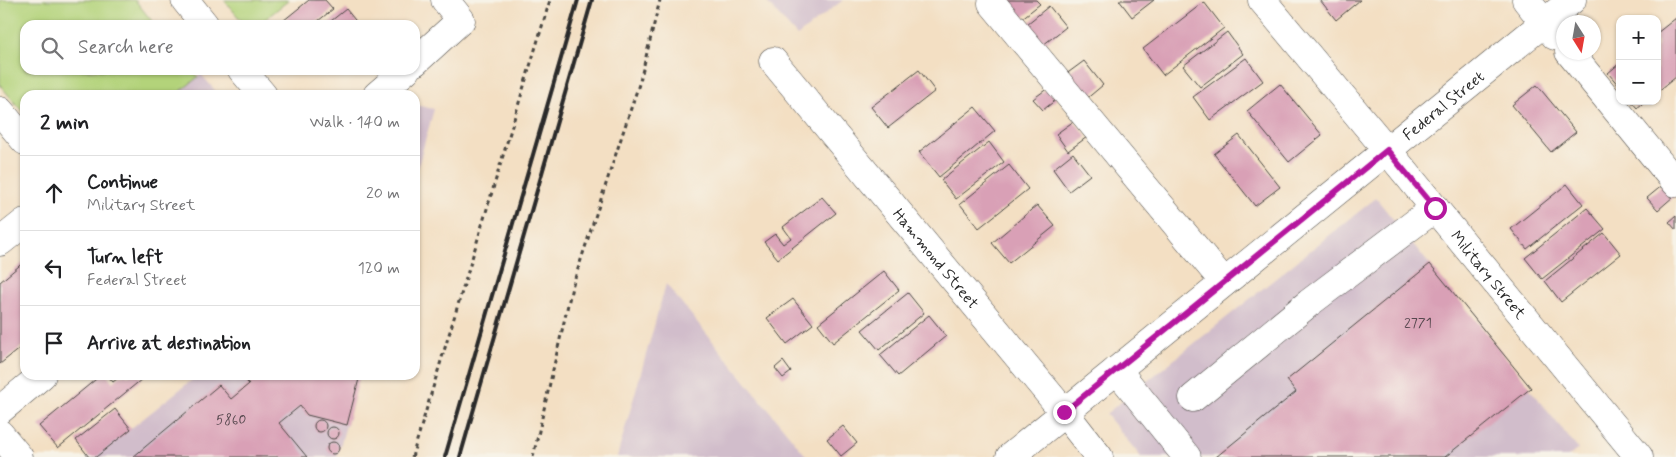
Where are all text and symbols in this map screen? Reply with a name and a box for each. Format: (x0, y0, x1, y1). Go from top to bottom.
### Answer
north arrow (1556, 15, 1601, 60)
map controls (1616, 15, 1661, 105)
button: + (1616, 15, 1661, 60)
search box (20, 20, 420, 75)
icon: search (38, 34, 66, 62)
text: Search here (78, 35, 174, 60)
button: − (1616, 60, 1661, 105)
street label: Federal Street (1399, 67, 1489, 146)
text: 2 min (40, 109, 89, 137)
text: Walk · 140 m (310, 112, 400, 133)
text: Continue (87, 170, 158, 195)
icon: ahead (40, 179, 68, 207)
text: 20 m (366, 183, 400, 204)
text: Military Street (87, 195, 195, 216)
route start (1424, 197, 1447, 220)
street label: Hammond Street (887, 204, 983, 314)
street label: Military Street (1445, 227, 1531, 324)
text: Turn left (87, 245, 163, 270)
icon: left (40, 254, 68, 282)
text: 120 m (358, 258, 400, 279)
text: Federal Street (87, 270, 186, 291)
house number: 2771 (1404, 314, 1432, 332)
icon: arrive (40, 329, 68, 357)
text: Arrive at destination (87, 331, 251, 356)
route end (1053, 401, 1076, 424)
house number: 5860 (216, 411, 246, 429)

